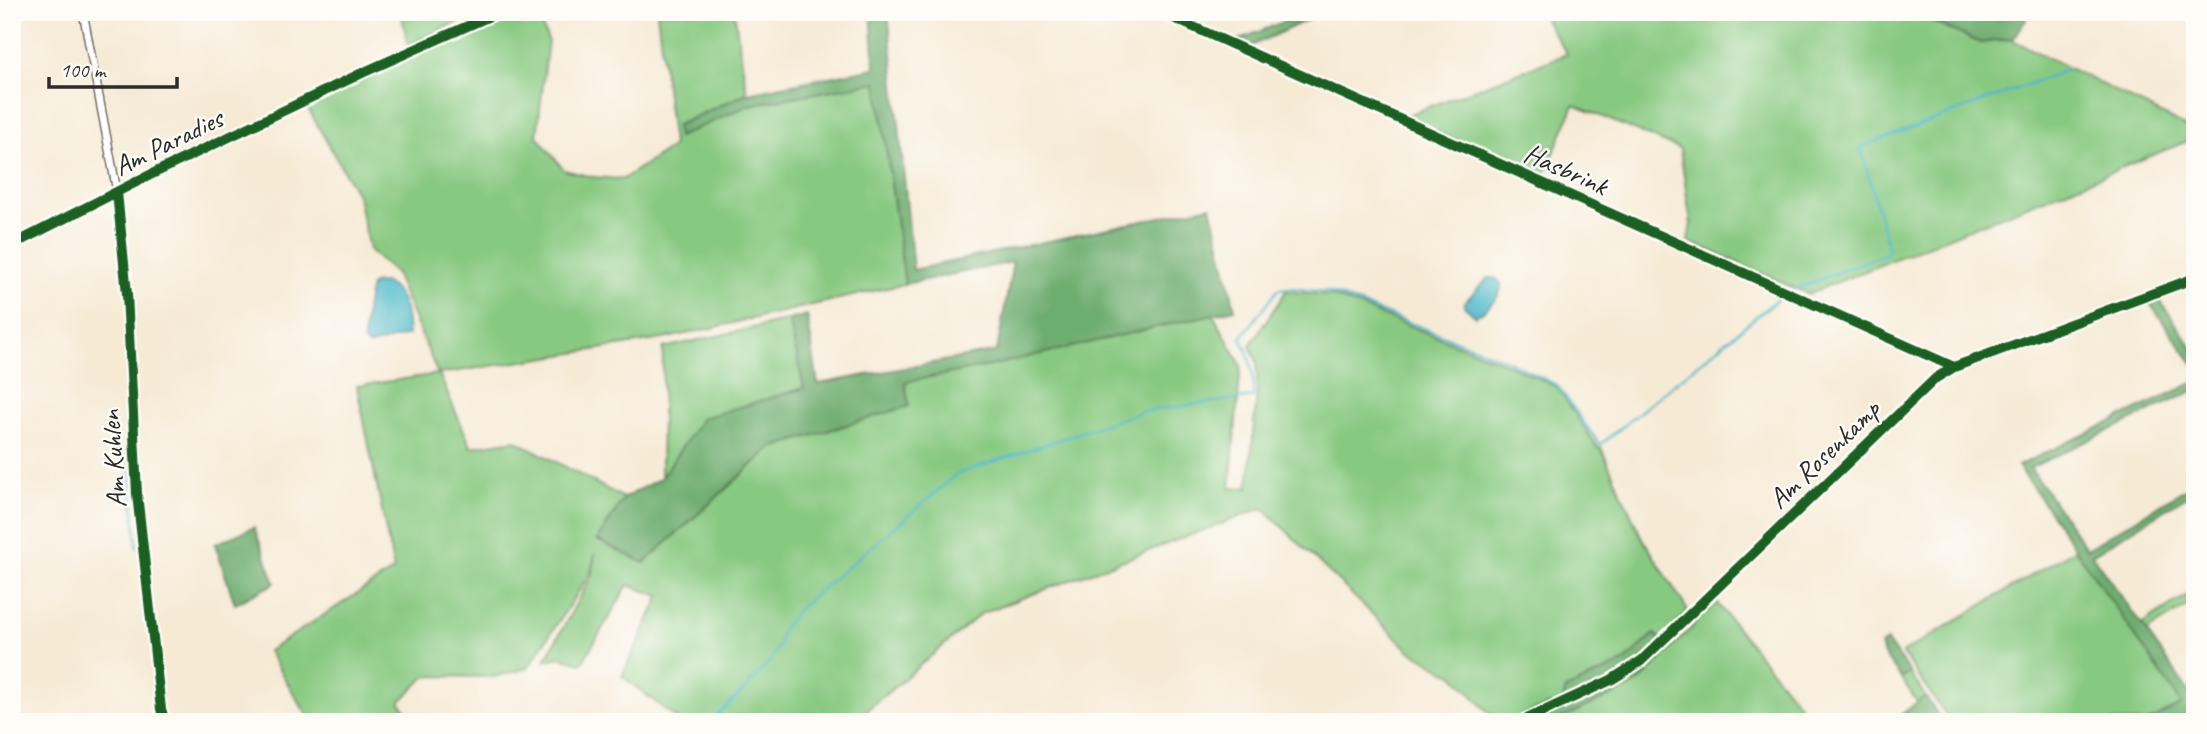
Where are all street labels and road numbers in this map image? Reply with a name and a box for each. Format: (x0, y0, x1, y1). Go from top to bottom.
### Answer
street label: Am Paradies (108, 100, 230, 183)
street label: Hasbrink (1519, 135, 1615, 204)
street label: Am Rosenkamp (1761, 390, 1889, 516)
street label: Am Kuhlen (92, 407, 134, 509)

